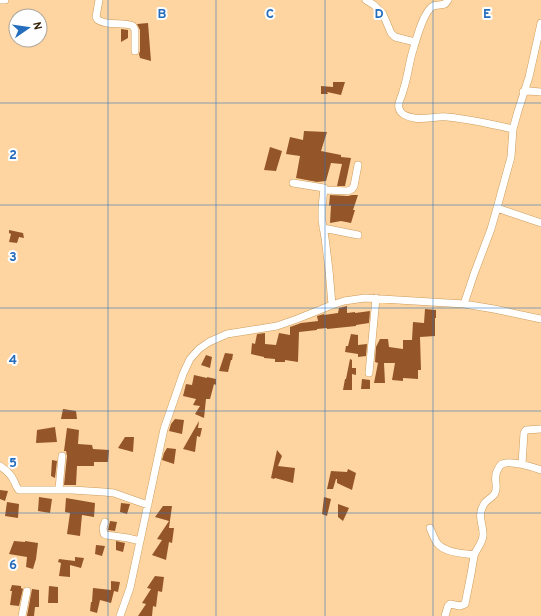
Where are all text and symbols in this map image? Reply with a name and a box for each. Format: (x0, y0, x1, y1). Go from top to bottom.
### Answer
text: B (158, 7, 167, 23)
text: C (266, 7, 274, 23)
text: D (374, 7, 384, 23)
text: E (483, 7, 491, 23)
north arrow (8, 8, 48, 48)
text: N (29, 21, 44, 31)
text: 2 (9, 148, 17, 164)
text: 3 (9, 250, 17, 266)
text: 4 (9, 353, 17, 369)
text: 5 (9, 456, 17, 472)
text: 6 (9, 558, 17, 574)

